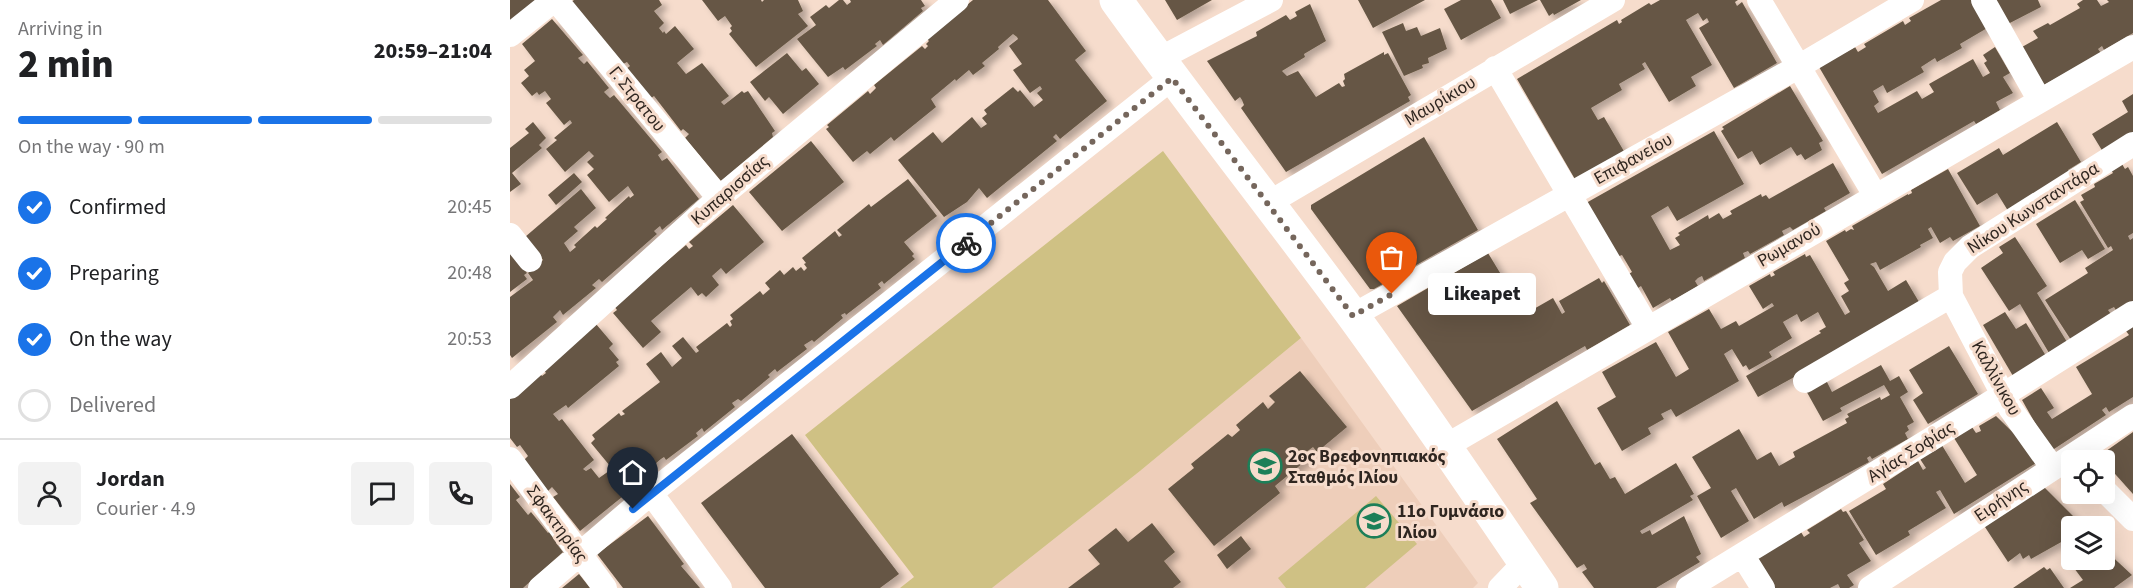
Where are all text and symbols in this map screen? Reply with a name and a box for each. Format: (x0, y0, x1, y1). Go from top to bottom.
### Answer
text: Arriving in (18, 15, 103, 43)
text: 20:59–21:04 (374, 35, 492, 67)
text: 2 min (18, 37, 114, 93)
street label: Γ. Στρατου (603, 61, 671, 137)
street label: Μαυρίκιου (1400, 70, 1480, 132)
street label: Επιφανείου (1589, 127, 1677, 191)
text: On the way · 90 m (18, 133, 165, 161)
street label: Κυπαρισσίας (686, 149, 775, 231)
street label: Νίκου Κωνσταντάρα (1962, 156, 2104, 260)
icon: check (18, 191, 51, 224)
text: Confirmed (69, 191, 166, 223)
text: 20:45 (447, 193, 492, 221)
courier (936, 213, 996, 273)
street label: Ρωμανού (1753, 217, 1825, 273)
icon: bike (950, 227, 983, 260)
pin (1366, 232, 1417, 294)
icon: bag (1375, 241, 1408, 274)
icon: check (18, 257, 51, 290)
text: Preparing (69, 257, 159, 289)
text: 20:48 (447, 259, 492, 287)
callout: Likeapet (1428, 273, 1536, 315)
text: Likeapet (1443, 280, 1521, 308)
icon: check (18, 323, 51, 356)
text: On the way (69, 323, 172, 355)
text: 20:53 (447, 325, 492, 353)
street label: Καλλίνικου (1965, 336, 2027, 420)
text: Delivered (69, 389, 156, 421)
street label: Αγίας Σοφίας (1863, 415, 1959, 489)
place label: 2ος Βρεφονηπιακός Σταθμός Ιλίου (1288, 444, 1446, 490)
pin (607, 447, 658, 509)
school or university icon: 2ος Βρεφονηπιακός Σταθμός Ιλίου (1247, 448, 1283, 484)
map controls (2061, 450, 2115, 570)
button: locate (2061, 450, 2115, 504)
icon: home (616, 456, 649, 489)
button: person (18, 462, 81, 525)
button: chat (351, 462, 414, 525)
button: phone (429, 462, 492, 525)
text: Jordan (96, 463, 165, 495)
street label: Ειρήνης (1969, 474, 2033, 528)
street label: Σφακτηρίας (520, 480, 594, 568)
text: Courier · 4.9 (96, 495, 196, 523)
place label: 11ο Γυμνάσιο Ιλίου (1397, 499, 1504, 545)
school or university icon: 11ο Γυμνάσιο Ιλίου (1356, 503, 1392, 539)
button: layers (2061, 516, 2115, 570)

